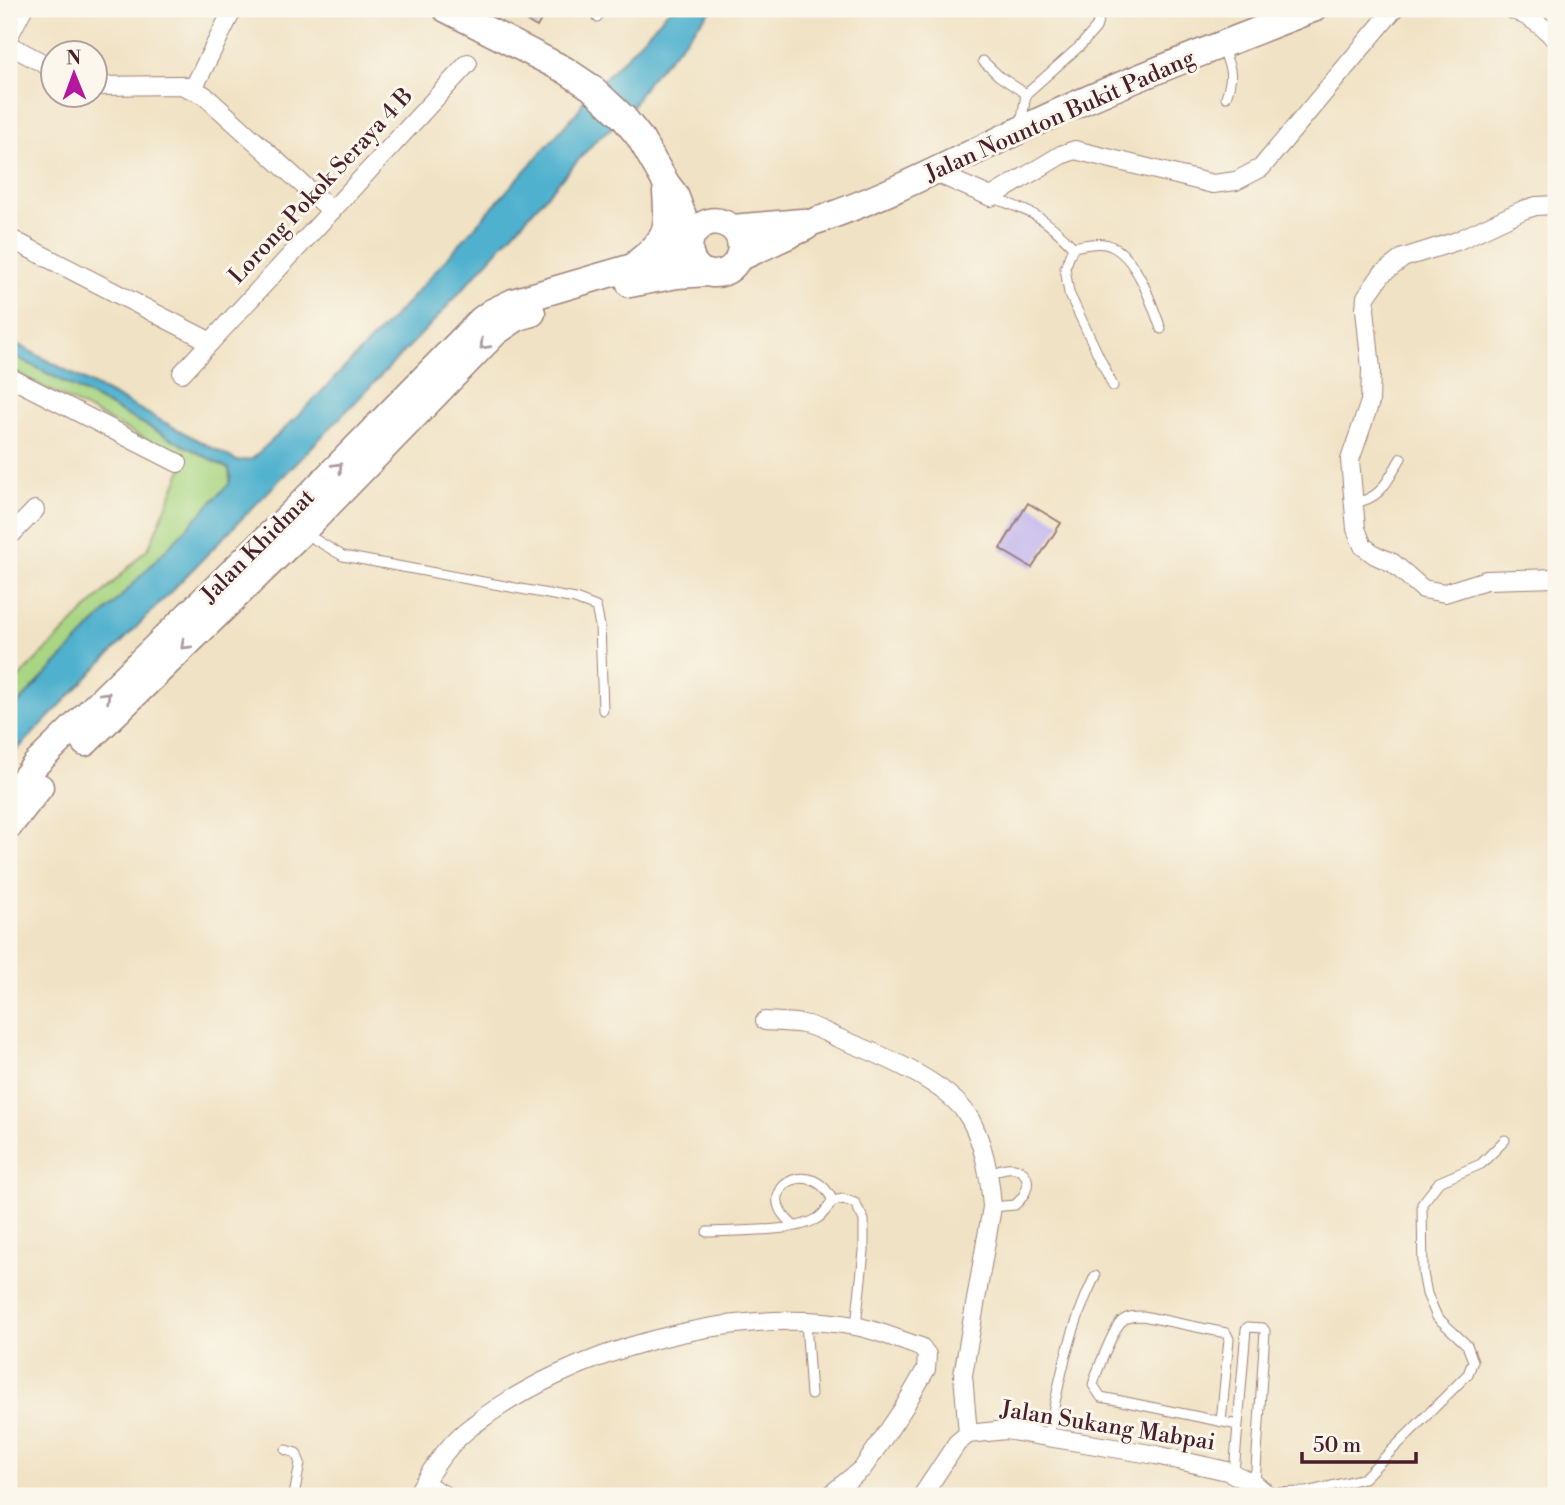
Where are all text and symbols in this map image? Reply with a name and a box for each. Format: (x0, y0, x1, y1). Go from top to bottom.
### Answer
north arrow (38, 38, 108, 108)
street label: Jalan Nounton Bukit Padang (920, 44, 1199, 189)
text: N (66, 46, 81, 70)
street label: Lorong Pokok Seraya 4 B (223, 82, 419, 290)
one-way arrow (479, 336, 492, 349)
one-way arrow (329, 462, 342, 475)
street label: Jalan Khidmat (195, 483, 321, 609)
one-way arrow (180, 637, 193, 650)
one-way arrow (98, 691, 111, 704)
street label: Jalan Sukang Mabpai (998, 1395, 1217, 1457)
scale bar (1302, 1421, 1416, 1465)
text: 50 m (1313, 1433, 1361, 1459)

